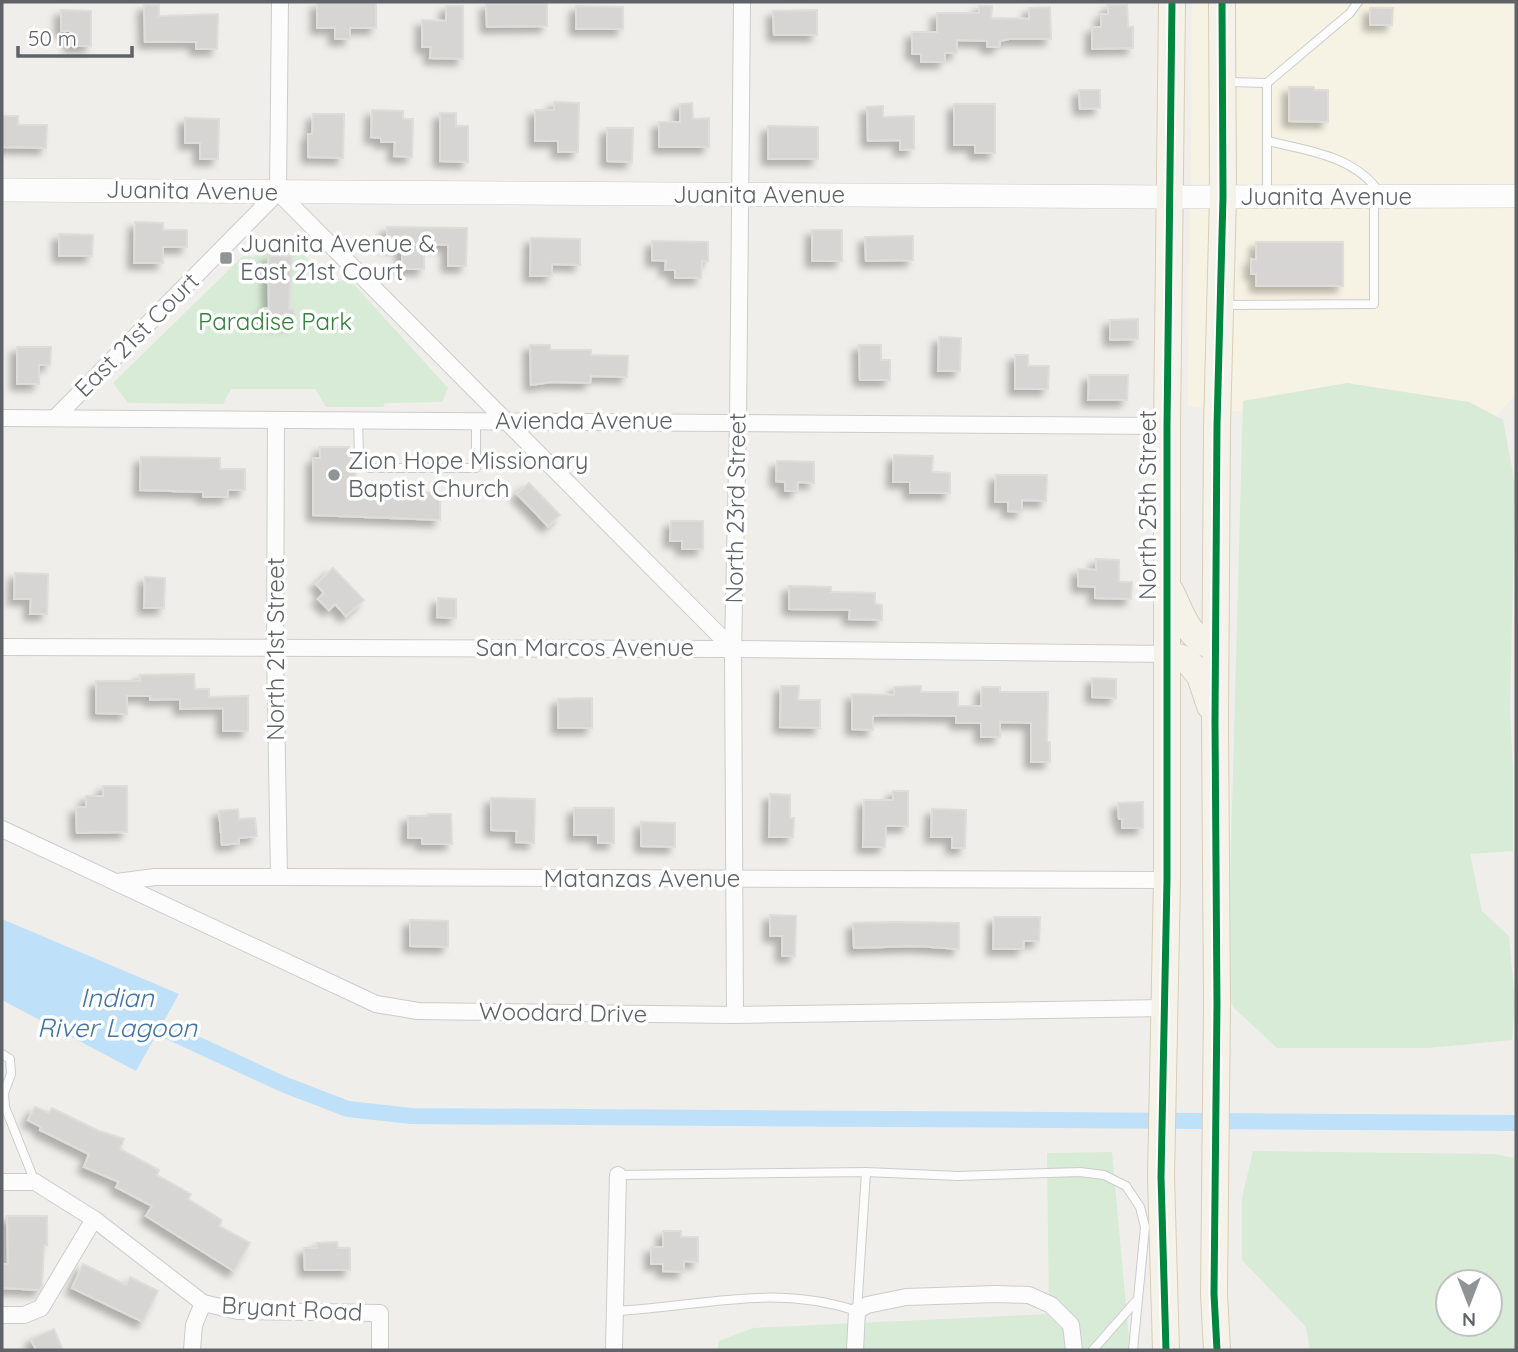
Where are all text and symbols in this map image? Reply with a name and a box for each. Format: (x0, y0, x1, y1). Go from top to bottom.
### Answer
scale bar (18, 14, 131, 58)
text: 50 m (28, 25, 77, 51)
street label: Juanita Avenue (106, 173, 278, 207)
street label: Juanita Avenue (673, 179, 845, 209)
street label: Juanita Avenue (1240, 181, 1412, 211)
place label: Juanita Avenue & East 21st Court (240, 228, 435, 286)
marker: Juanita Avenue & East 21st Court (218, 250, 234, 266)
street label: East 21st Court (68, 266, 205, 403)
park label: Paradise Park (198, 306, 352, 336)
street label: Avienda Avenue (495, 405, 673, 435)
street label: North 25th Street (1132, 410, 1162, 600)
street label: North 23rd Street (718, 412, 752, 604)
place label: Zion Hope Missionary Baptist Church (348, 445, 588, 503)
marker: Zion Hope Missionary Baptist Church (326, 467, 342, 483)
street label: North 21st Street (260, 557, 290, 741)
street label: San Marcos Avenue (476, 632, 694, 662)
street label: Matanzas Avenue (544, 863, 740, 893)
water label: Indian River Lagoon (37, 981, 198, 1044)
street label: Woodard Drive (479, 996, 648, 1028)
north arrow (1434, 1268, 1504, 1338)
street label: Bryant Road (221, 1289, 363, 1327)
text: N (1462, 1308, 1476, 1332)

